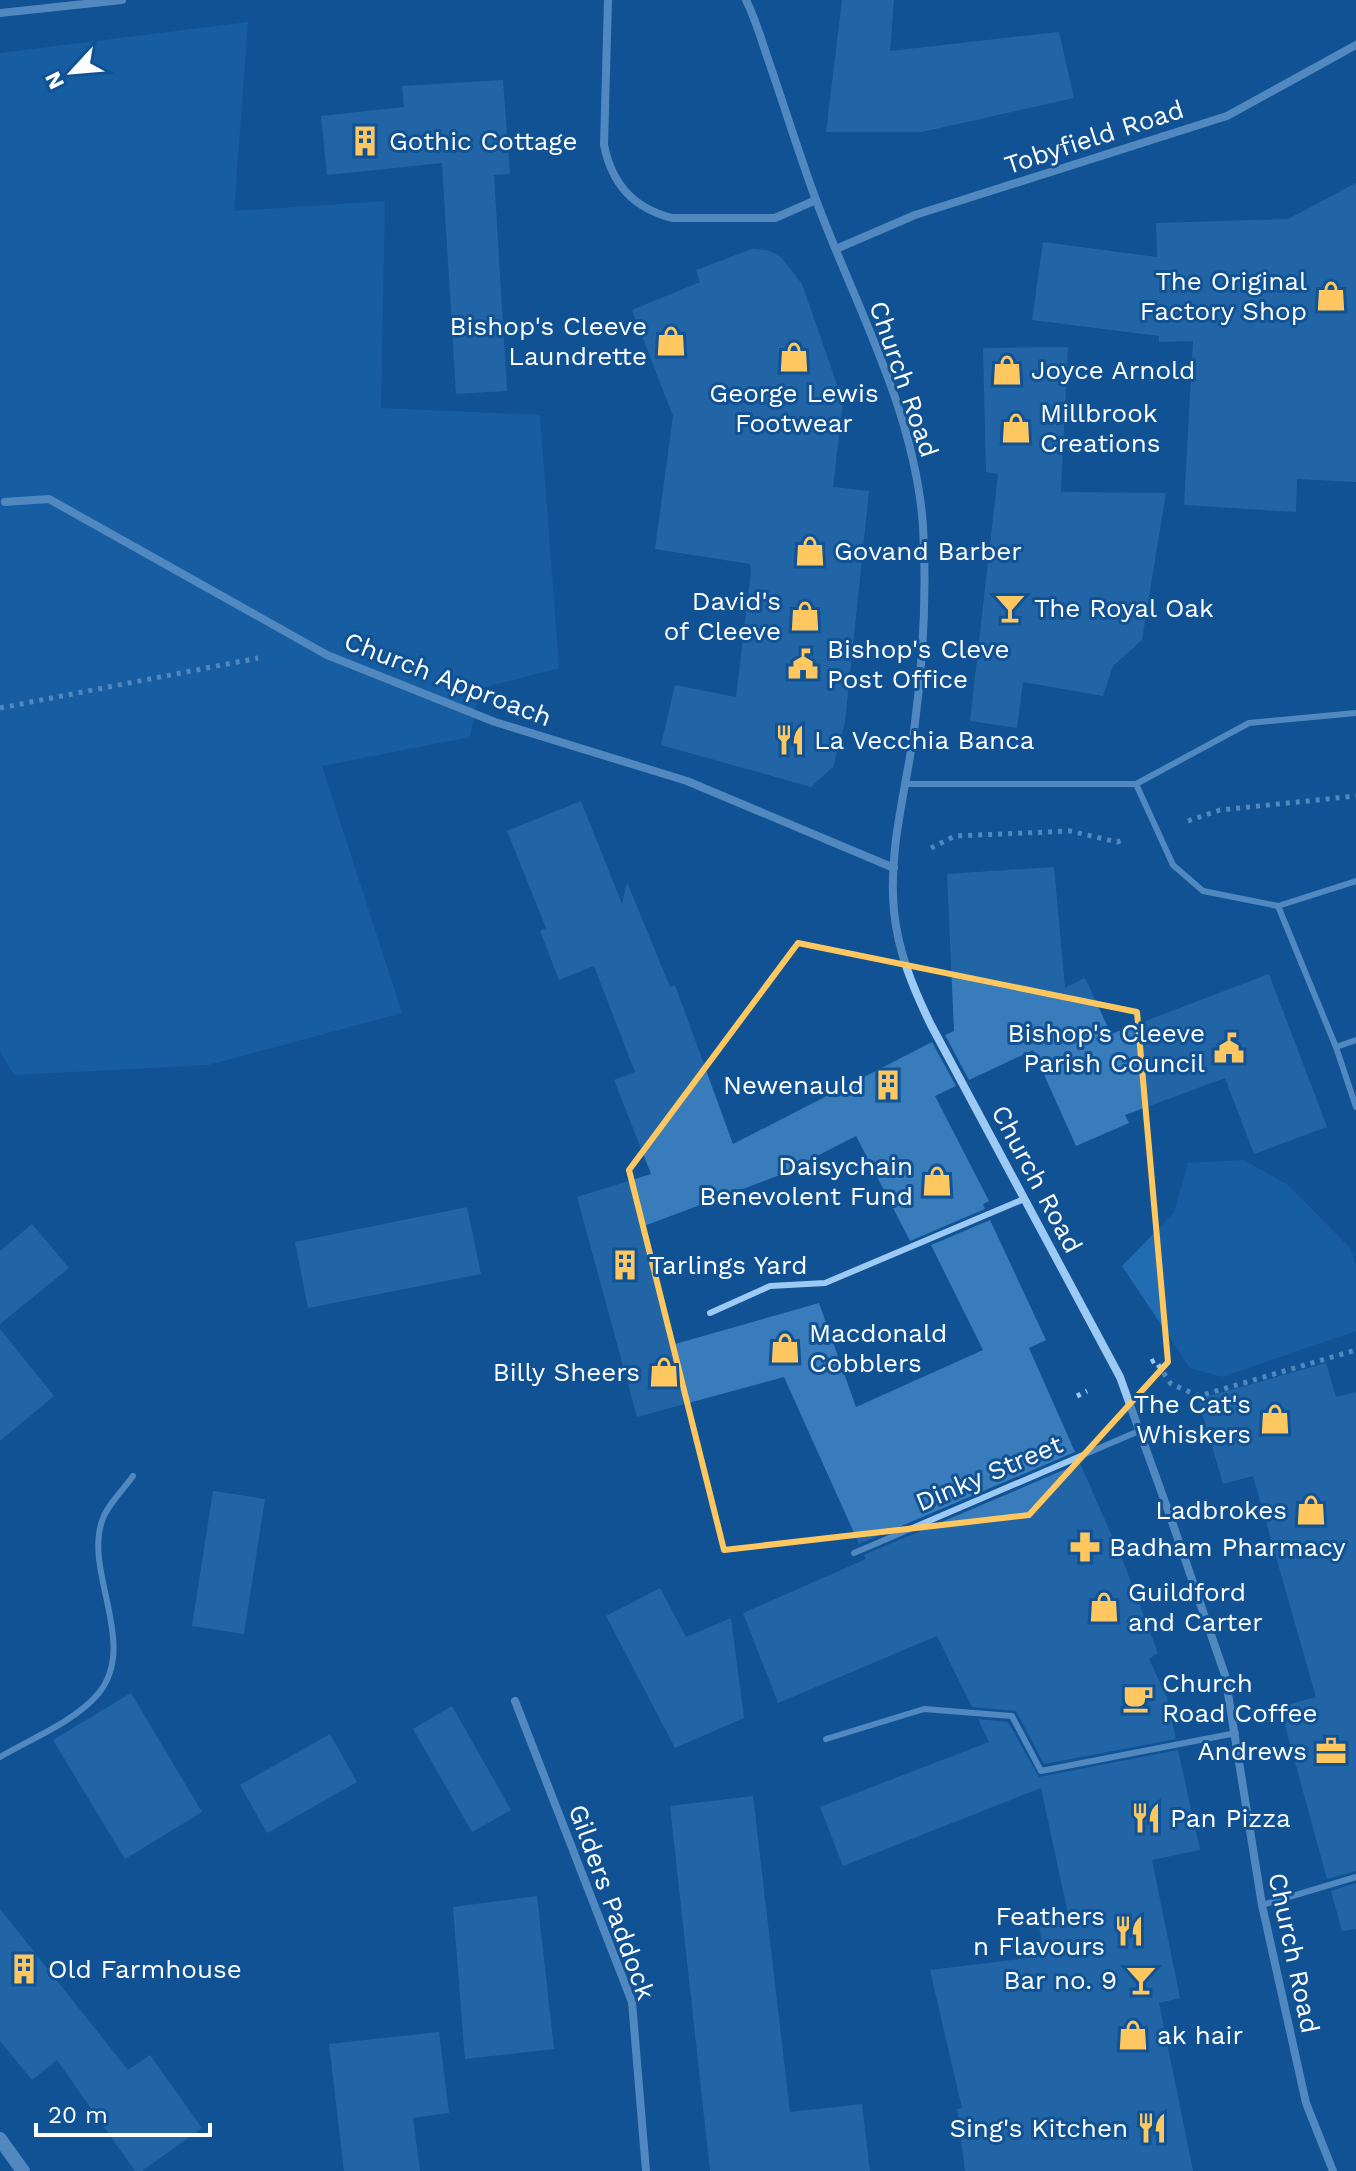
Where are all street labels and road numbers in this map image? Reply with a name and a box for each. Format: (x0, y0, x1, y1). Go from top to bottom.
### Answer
street label: Tobyfield Road (1001, 94, 1187, 180)
street label: Church Road (863, 297, 945, 461)
street label: Church Approach (340, 626, 556, 732)
street label: Church Road (985, 1100, 1089, 1258)
street label: Dinky Street (911, 1429, 1067, 1517)
street label: Gilders Paddock (563, 1800, 661, 2004)
street label: Church Road (1262, 1870, 1326, 2036)

